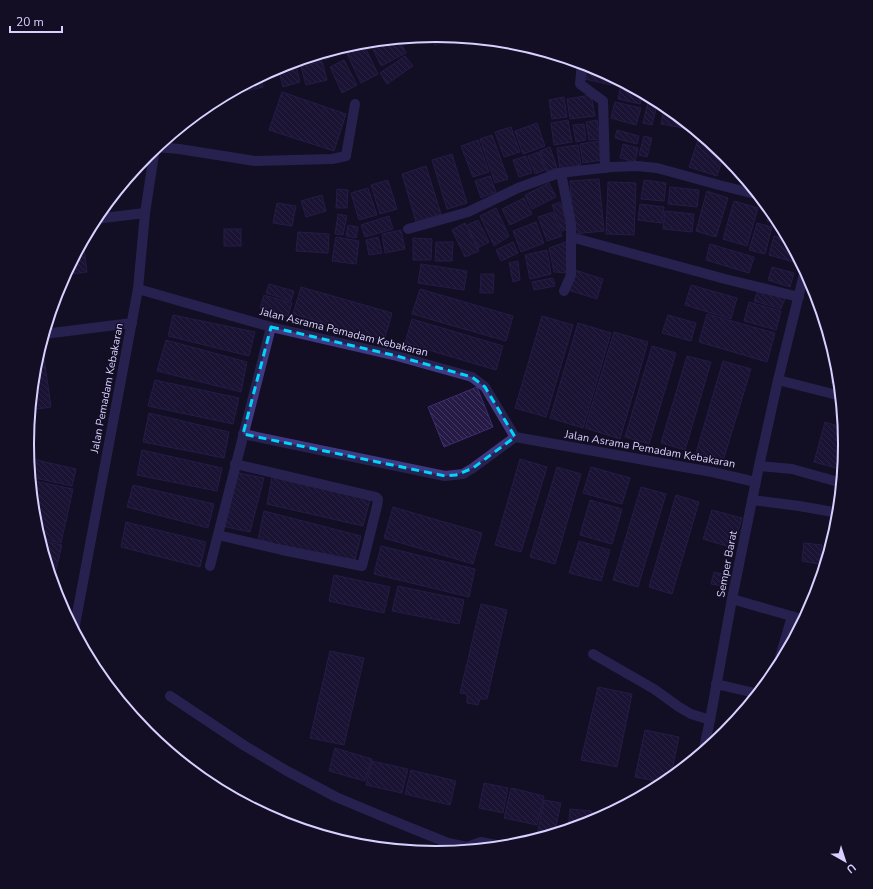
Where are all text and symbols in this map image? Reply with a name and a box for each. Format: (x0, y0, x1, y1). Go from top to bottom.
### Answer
scale bar (10, 8, 62, 34)
text: 20 m (16, 14, 44, 30)
street label: Jalan Asrama Pemadam Kebakaran (257, 304, 430, 360)
street label: Jalan Pemadam Kebakaran (87, 322, 127, 455)
street label: Jalan Asrama Pemadam Kebakaran (563, 426, 736, 471)
street label: Semper Barat (713, 529, 741, 599)
north arrow (825, 841, 865, 881)
text: U (843, 860, 859, 877)

